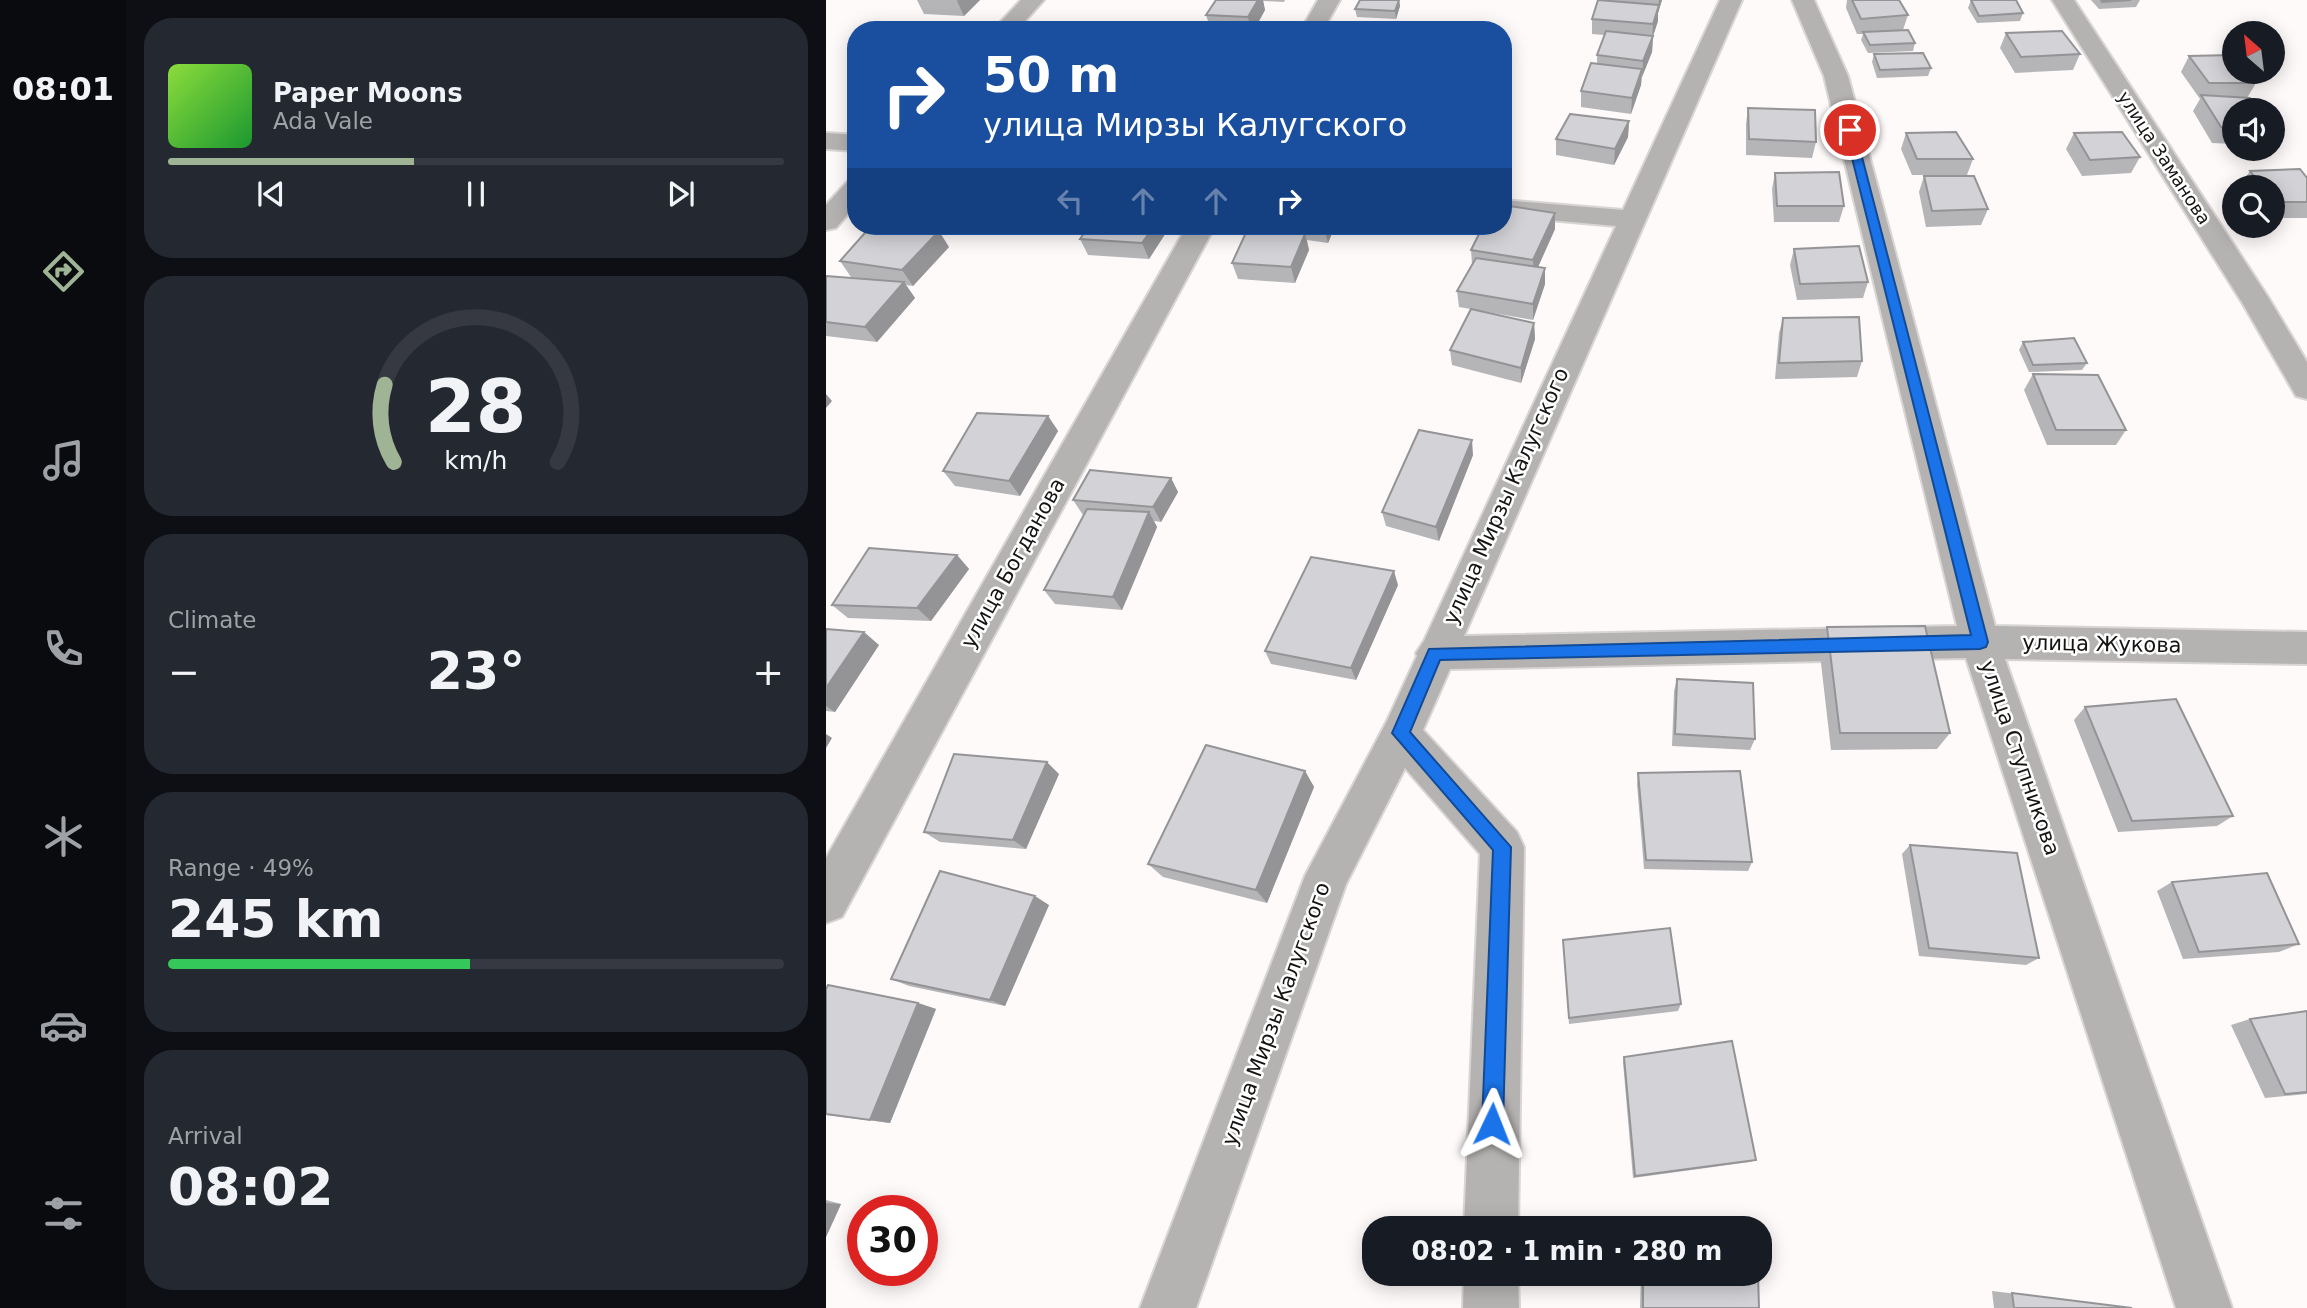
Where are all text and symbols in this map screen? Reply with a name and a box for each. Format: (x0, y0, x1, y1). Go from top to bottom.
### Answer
north arrow (2222, 21, 2286, 84)
map controls (2222, 21, 2285, 238)
text: 50 m (983, 47, 1119, 104)
icon: right (868, 49, 959, 140)
text: 08:01 (12, 70, 114, 108)
text: Paper Moons (273, 78, 463, 108)
street label: улица Заманова (2114, 87, 2215, 228)
button: sound (2222, 98, 2285, 161)
pin (1820, 100, 1880, 160)
text: улица Мирзы Калугского (983, 106, 1407, 144)
text: Ada Vale (273, 108, 373, 134)
icon: arrive (1831, 111, 1869, 149)
icon: previous (252, 175, 290, 213)
icon: pause (457, 175, 495, 213)
icon: next (662, 175, 700, 213)
button: search (2222, 175, 2285, 238)
icon: left (1051, 182, 1089, 220)
icon: ahead (1124, 182, 1162, 220)
icon: ahead (1197, 182, 1235, 220)
icon: right (1270, 182, 1308, 220)
icon: directions (39, 247, 88, 296)
text: 28 (425, 364, 527, 449)
street label: улица Мирзы Калугского (1438, 364, 1574, 628)
icon: music (39, 436, 88, 485)
text: km/h (444, 446, 508, 475)
street label: улица Богданова (956, 474, 1070, 652)
text: Climate (168, 607, 257, 633)
icon: phone (39, 624, 88, 673)
street label: улица Жукова (2022, 631, 2182, 657)
text: 23° (427, 641, 525, 701)
text: − (168, 650, 200, 694)
text: + (752, 650, 784, 694)
street label: улица Ступникова (1975, 657, 2065, 859)
icon: climate (39, 812, 88, 861)
text: Range · 49% (168, 855, 314, 881)
street label: улица Мирзы Калугского (1217, 879, 1335, 1149)
text: 245 km (168, 889, 383, 949)
icon: car (39, 1001, 88, 1050)
position arrow (1455, 1087, 1529, 1161)
text: Arrival (168, 1123, 243, 1149)
text: 08:02 (168, 1157, 334, 1217)
icon: filters (39, 1189, 88, 1238)
speed limit sign: 30 (847, 1195, 938, 1286)
text: 08:02 · 1 min · 280 m (1412, 1236, 1722, 1266)

